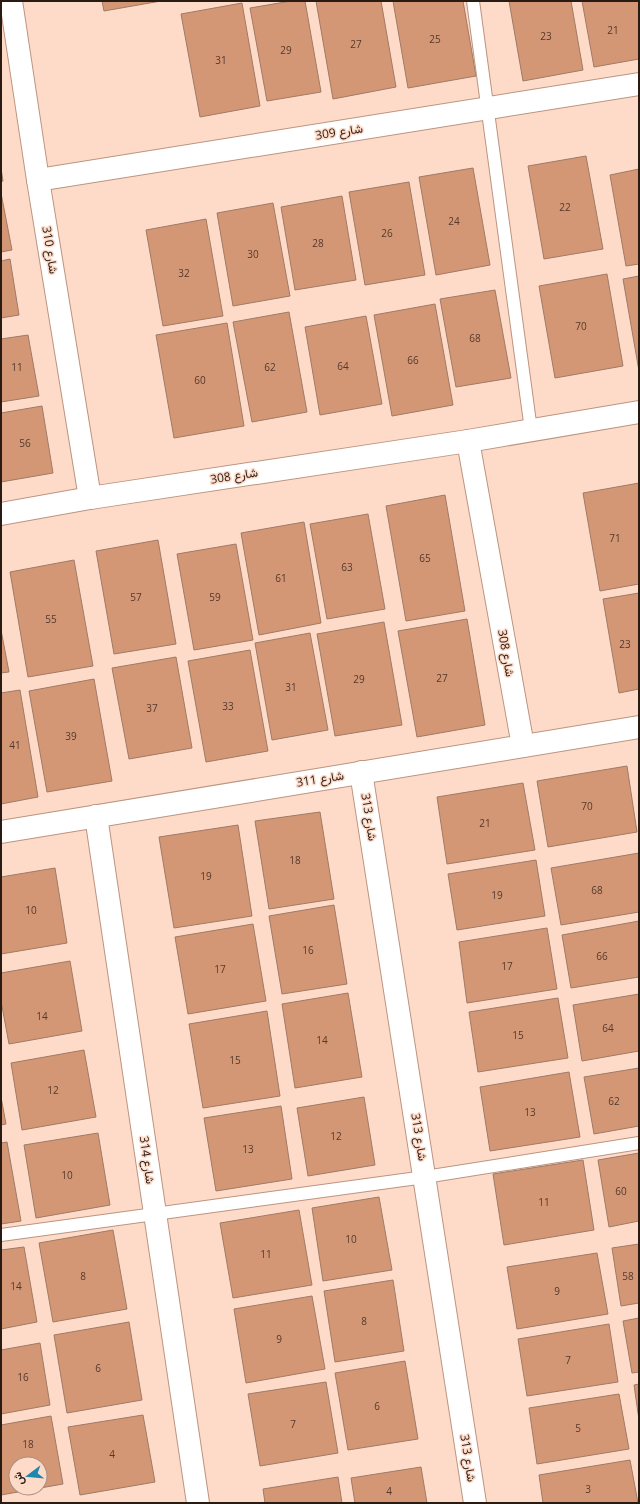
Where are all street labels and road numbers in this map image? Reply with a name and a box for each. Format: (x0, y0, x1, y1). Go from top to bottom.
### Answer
street label: شارع 309 (314, 119, 364, 145)
street label: شارع 310 (37, 225, 63, 275)
street label: شارع 308 (209, 463, 259, 489)
street label: شارع 308 (493, 628, 519, 678)
street label: شارع 311 (295, 766, 345, 792)
street label: شارع 313 (356, 792, 382, 842)
street label: شارع 313 (406, 1112, 432, 1162)
street label: شارع 314 (135, 1135, 159, 1185)
street label: شارع 313 (455, 1433, 481, 1483)

